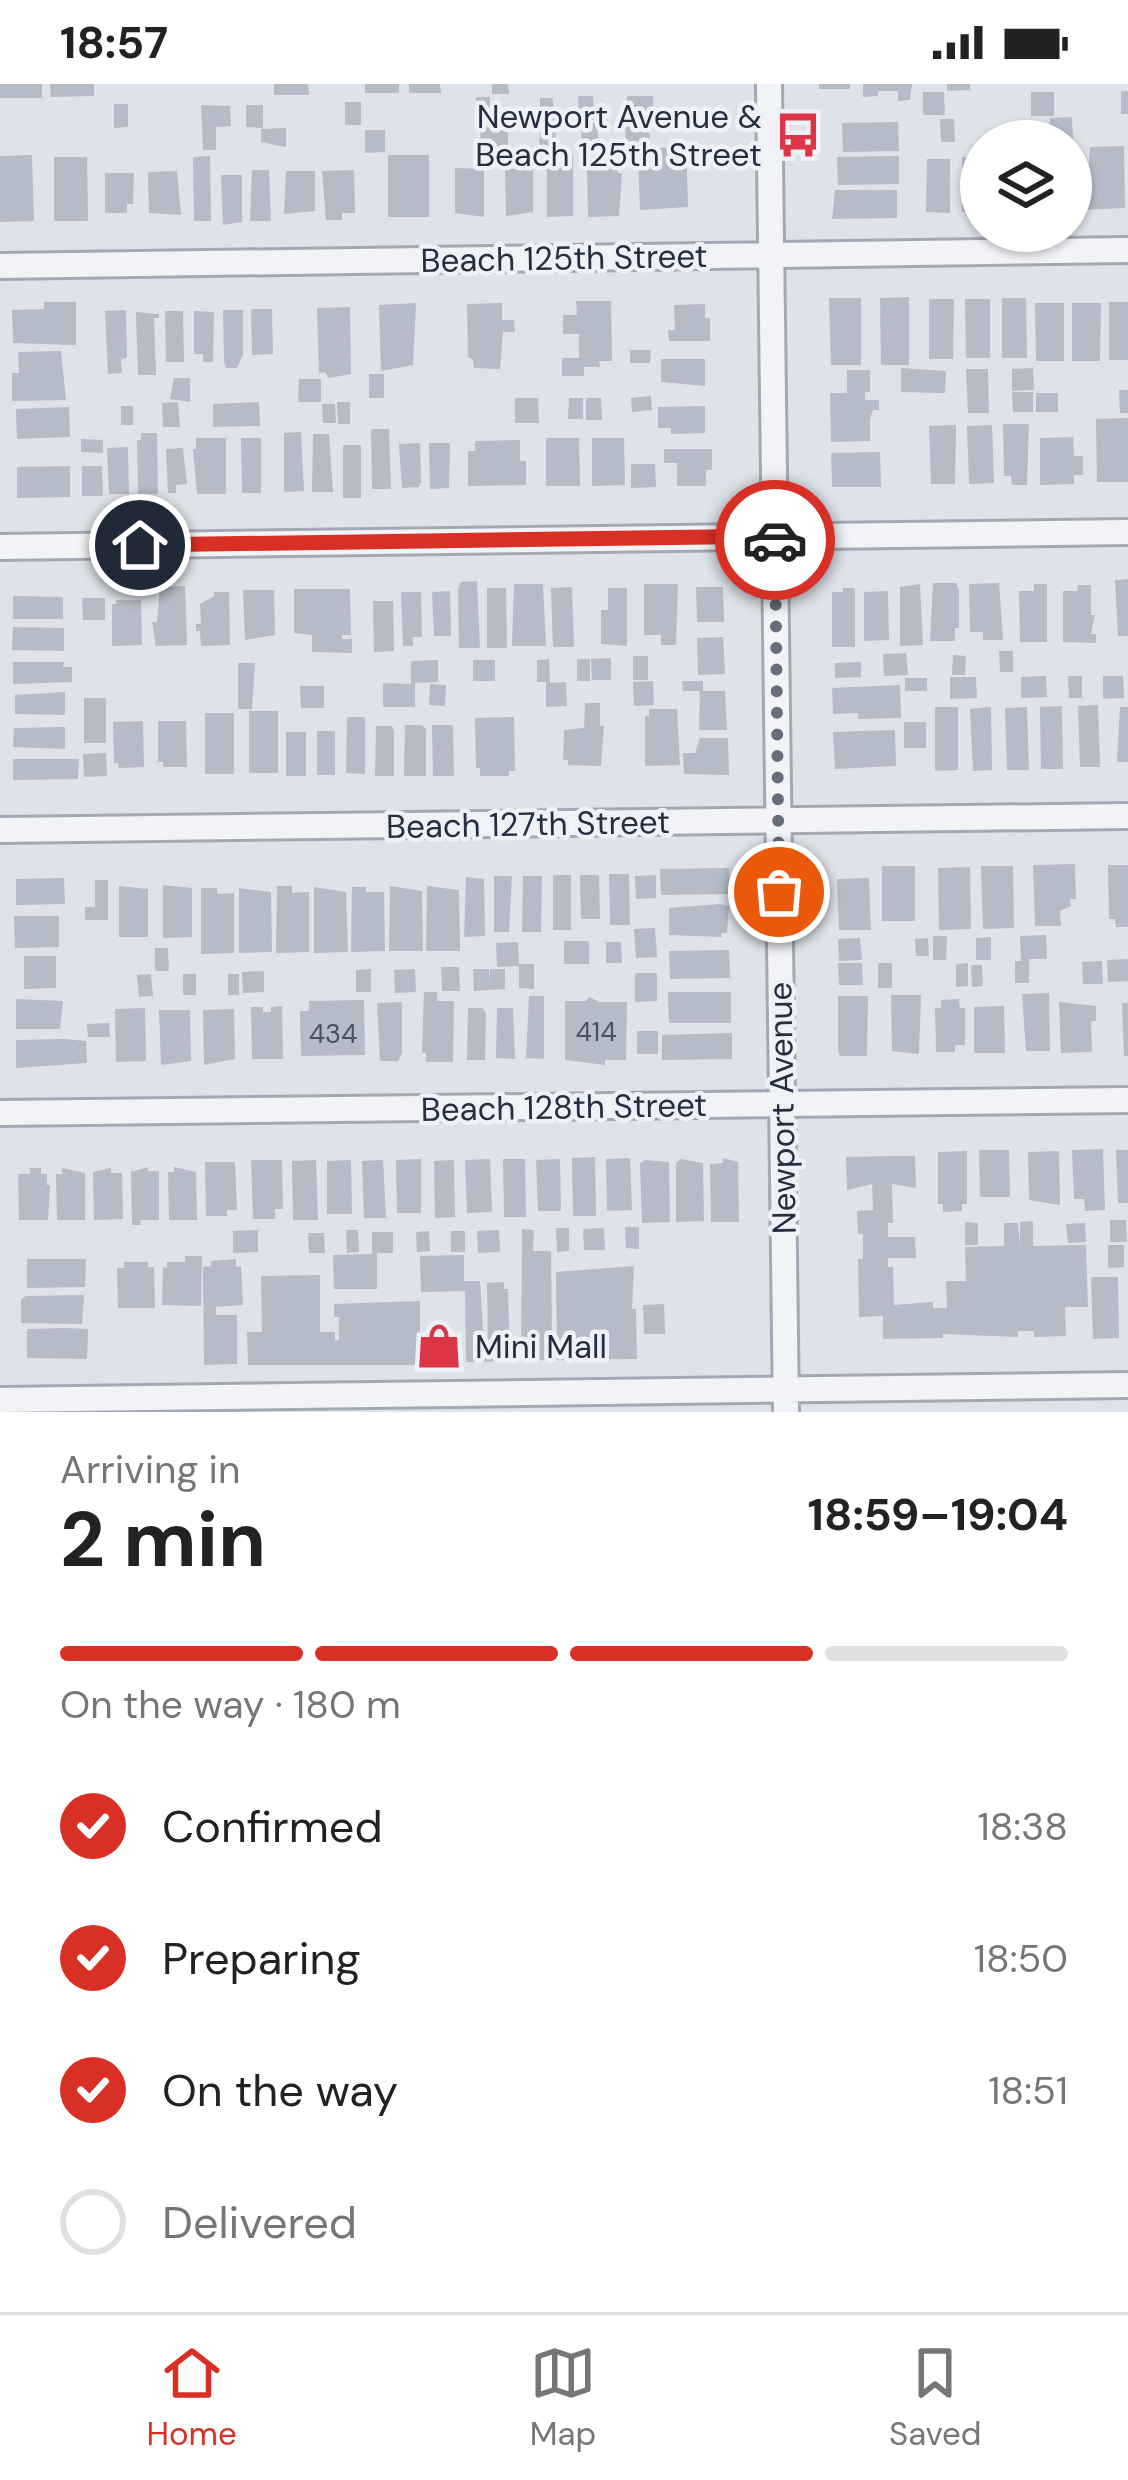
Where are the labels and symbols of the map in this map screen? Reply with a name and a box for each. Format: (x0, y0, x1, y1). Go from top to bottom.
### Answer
place label: Newport Avenue & Beach 125th Street (475, 95, 762, 176)
bus stop icon: Newport Avenue & Beach 125th Street (773, 110, 823, 160)
street label: Beach 125th Street (420, 234, 708, 282)
courier (715, 480, 835, 600)
pin (89, 494, 191, 596)
street label: Beach 127th Street (386, 800, 670, 848)
pin (728, 841, 830, 943)
street label: Newport Avenue (758, 981, 806, 1235)
house number: 414 (575, 1014, 617, 1049)
house number: 434 (309, 1016, 357, 1051)
street label: Beach 128th Street (421, 1083, 707, 1131)
shop icon: Mini Mall (414, 1321, 464, 1371)
place label: Mini Mall (475, 1325, 607, 1368)

